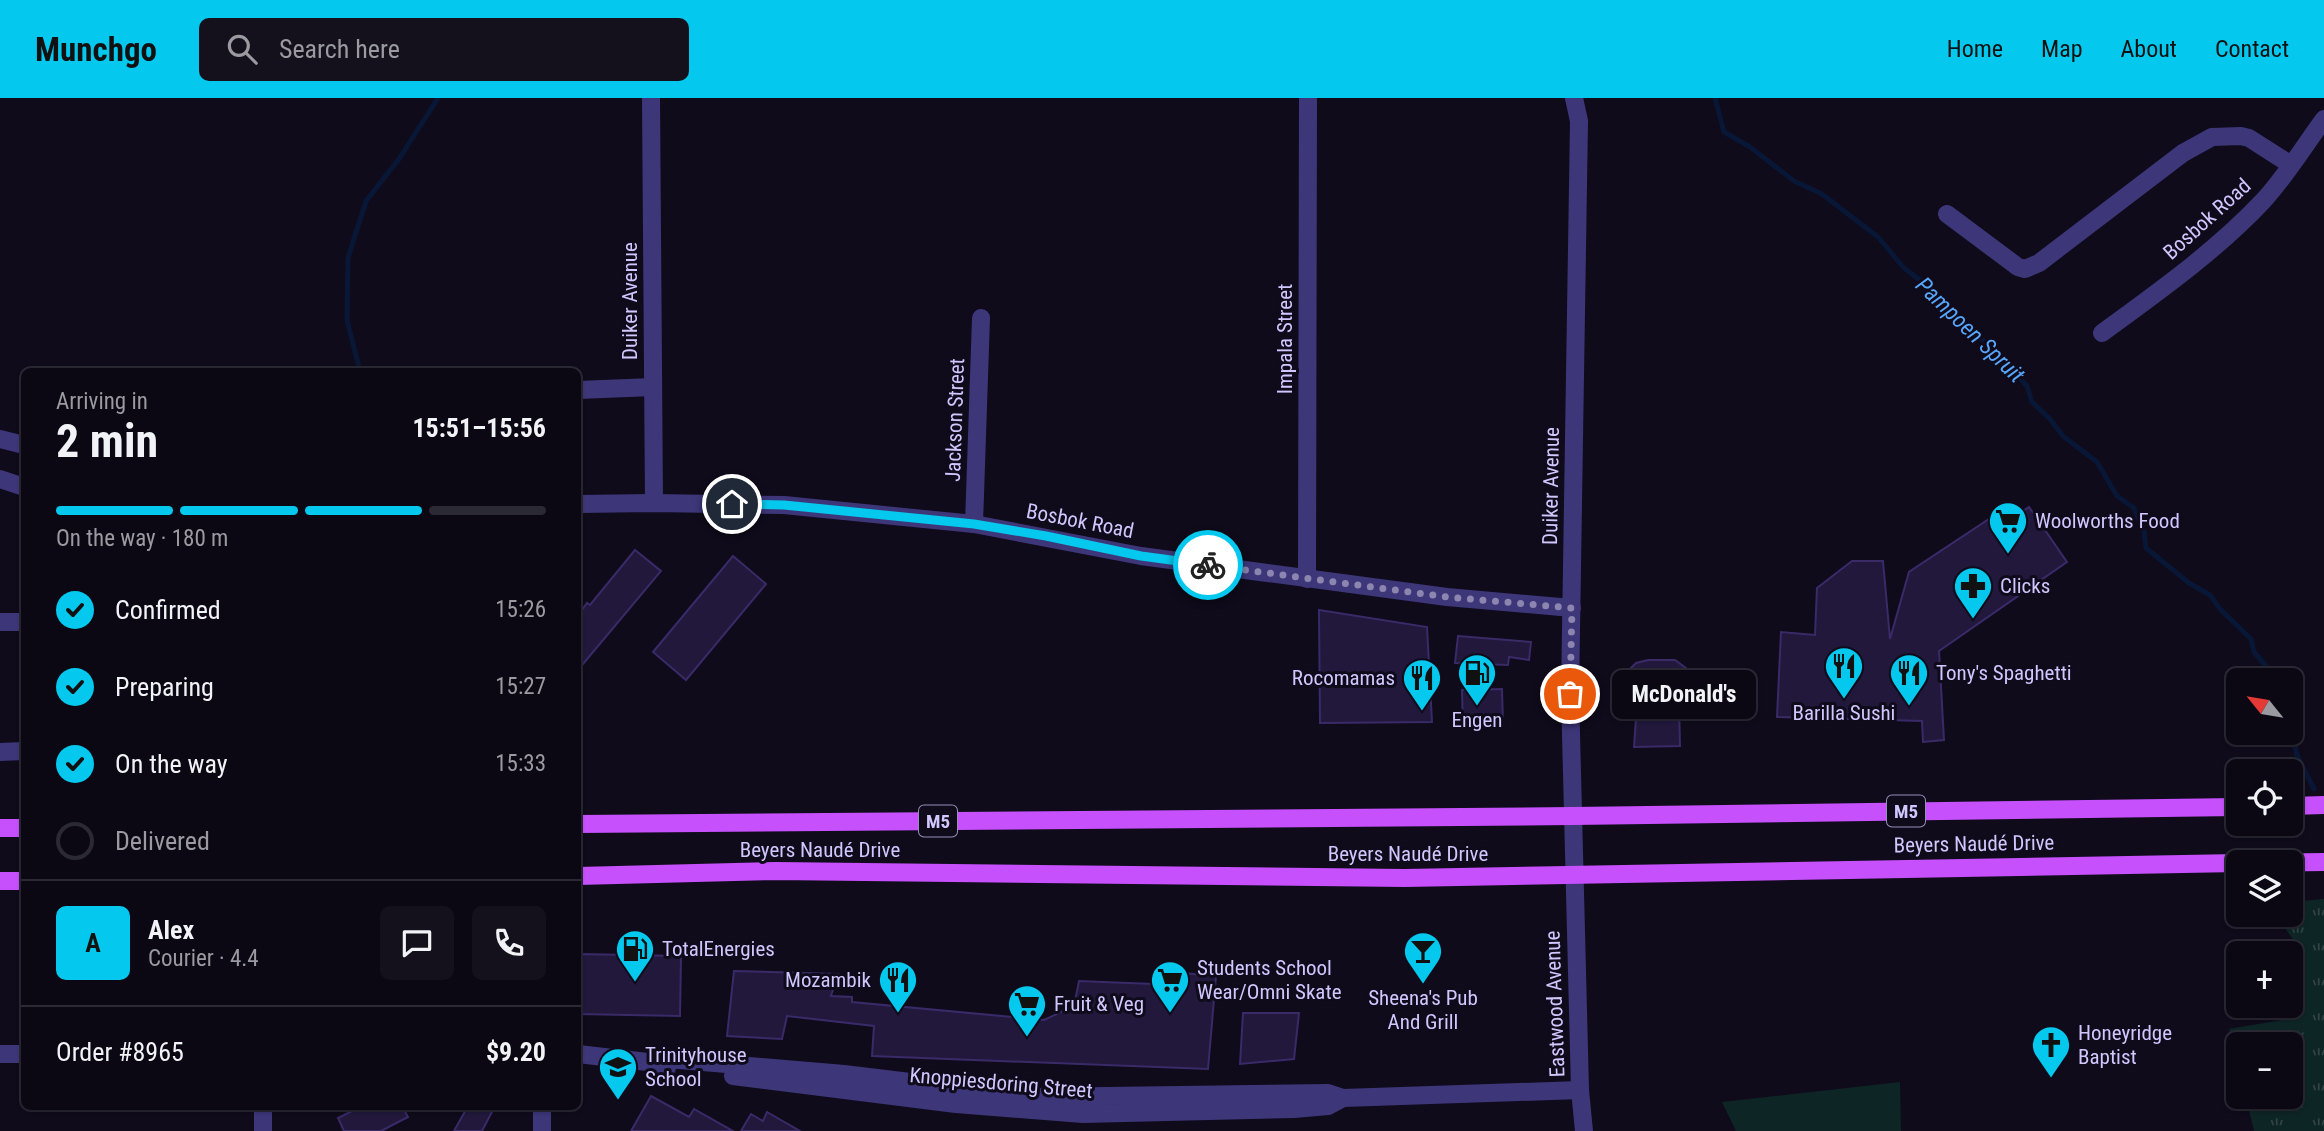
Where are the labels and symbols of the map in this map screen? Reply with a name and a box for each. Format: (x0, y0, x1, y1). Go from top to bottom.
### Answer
street label: Bosbok Road (2158, 174, 2256, 264)
street label: Duiker Avenue (618, 242, 642, 360)
water label: Pampoen Spruit (1910, 272, 2030, 389)
street label: Impala Street (1273, 284, 1297, 394)
street label: Jackson Street (941, 358, 969, 482)
street label: Duiker Avenue (1538, 427, 1564, 545)
pin (702, 474, 762, 534)
street label: Bosbok Road (1024, 499, 1136, 543)
supermarket icon: Woolworths Food (1987, 500, 2029, 555)
place label: Woolworths Food (2035, 509, 2180, 533)
courier (1173, 530, 1243, 600)
pharmacy icon: Clicks (1952, 565, 1994, 620)
place label: Clicks (2000, 574, 2050, 598)
restaurant icon: Barilla Sushi (1823, 645, 1865, 700)
fuel station icon: Engen (1456, 652, 1498, 707)
restaurant icon: Tony's Spaghetti (1888, 652, 1930, 707)
restaurant icon: Rocomamas (1401, 657, 1443, 712)
place label: Tony's Spaghetti (1936, 661, 2072, 685)
pin (1540, 664, 1600, 724)
place label: Rocomamas (1292, 666, 1395, 690)
north arrow (2226, 668, 2303, 746)
callout: McDonald's (1612, 670, 1756, 718)
place label: Barilla Sushi (1793, 701, 1895, 725)
place label: Engen (1452, 708, 1502, 732)
road number: M5 (1887, 796, 1925, 826)
road number: M5 (919, 806, 957, 836)
street label: Beyers Naudé Drive (1893, 831, 2055, 857)
street label: Beyers Naudé Drive (740, 838, 900, 862)
street label: Beyers Naudé Drive (1328, 842, 1488, 866)
fuel station icon: TotalEnergies (614, 928, 656, 983)
bar icon: Sheena's Pub And Grill (1402, 930, 1444, 985)
street label: Eastwood Avenue (1540, 930, 1570, 1078)
place label: TotalEnergies (662, 937, 775, 961)
place label: Students School Wear/Omni Skate (1197, 956, 1342, 1004)
restaurant icon: Mozambik (877, 959, 919, 1014)
supermarket icon: Students School Wear/Omni Skate (1149, 959, 1191, 1014)
place label: Mozambik (785, 968, 872, 992)
supermarket icon: Fruit & Veg (1006, 983, 1048, 1038)
place label: Sheena's Pub And Grill (1368, 986, 1478, 1034)
place label: Fruit & Veg (1054, 992, 1144, 1016)
place label: Honeyridge Baptist (2078, 1021, 2172, 1069)
church icon: Honeyridge Baptist (2030, 1024, 2072, 1079)
place label: Trinityhouse School (645, 1043, 747, 1091)
school or university icon: Trinityhouse School (597, 1046, 639, 1101)
street label: Knoppiesdoring Street (908, 1063, 1094, 1103)

